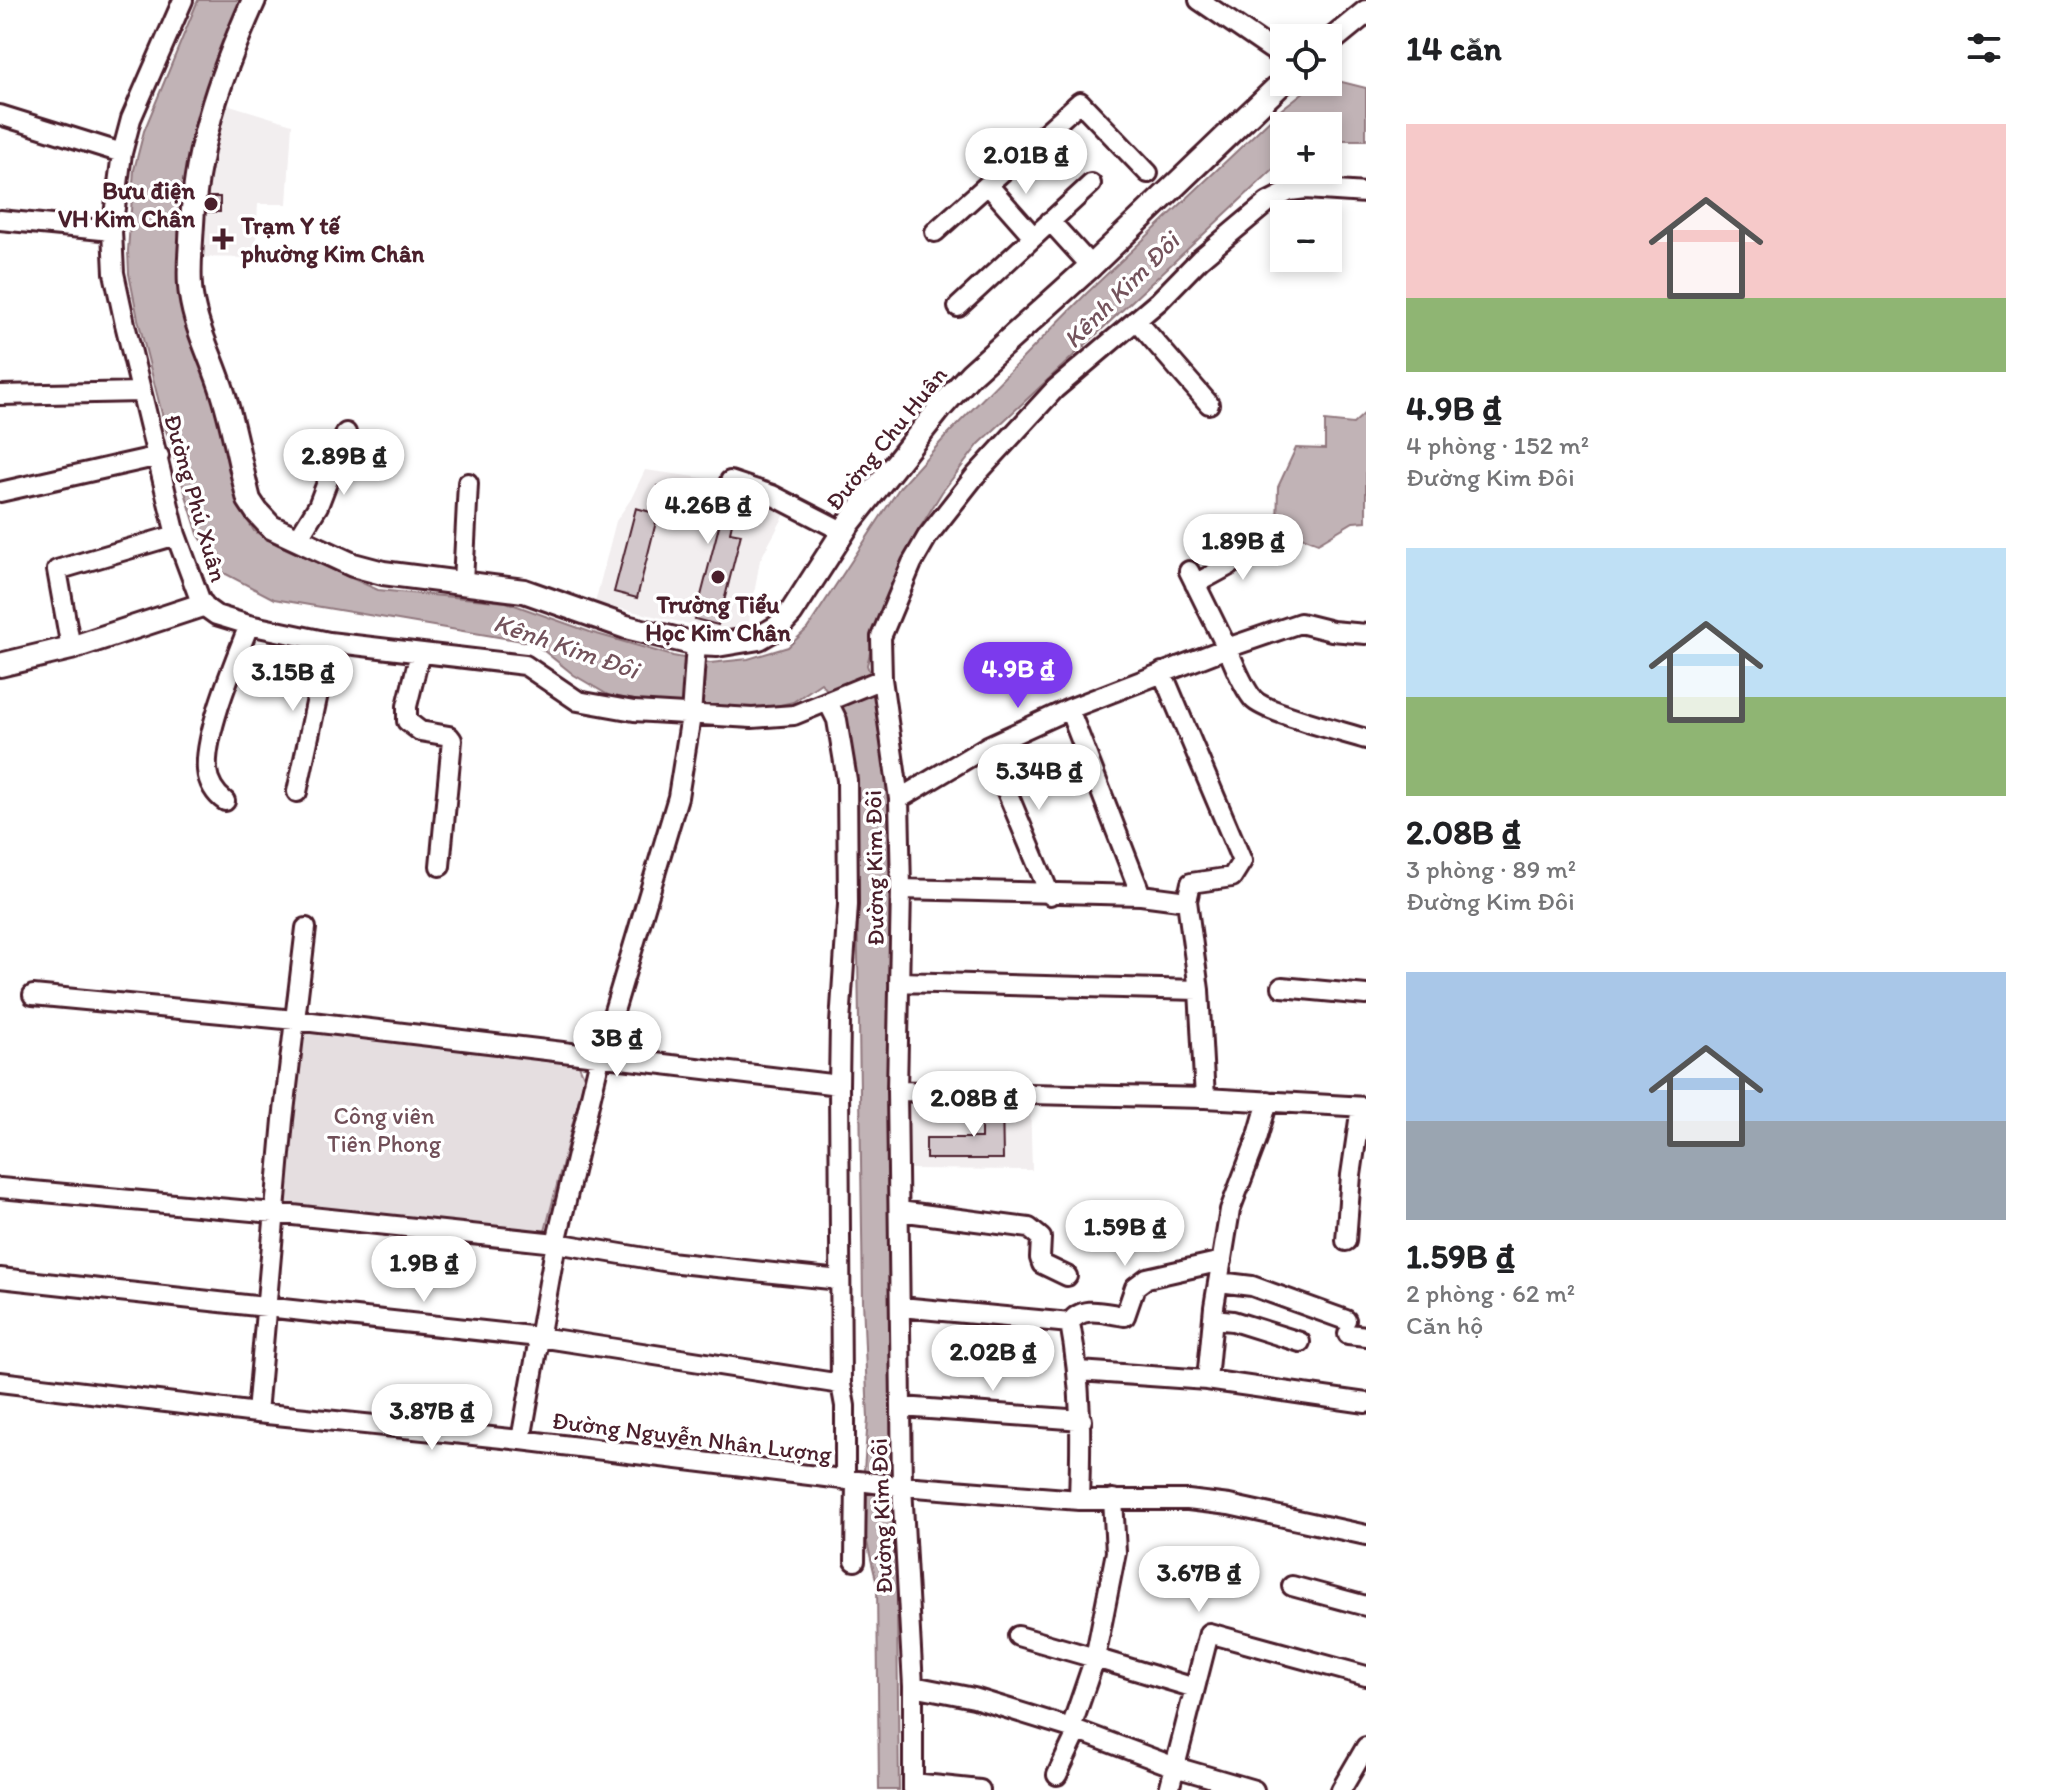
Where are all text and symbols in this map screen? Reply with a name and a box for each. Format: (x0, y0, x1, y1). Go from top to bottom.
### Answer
map controls (1270, 24, 1342, 272)
button: locate (1270, 24, 1342, 96)
icon: filters (1962, 26, 2006, 70)
text: 14 căn (1406, 28, 1502, 69)
button: + (1270, 112, 1342, 184)
pin: 2.01B ₫ (952, 128, 1100, 196)
text: 2.01B ₫ (983, 138, 1069, 170)
place label: Bưu điện VH Kim Chân (58, 176, 195, 233)
icon: home (1634, 176, 1778, 320)
marker: Bưu điện VH Kim Chân (202, 195, 220, 213)
button: − (1270, 200, 1342, 272)
place label: Trạm Y tế phường Kim Chân (240, 211, 425, 269)
water label: Kênh Kim Đôi (1056, 224, 1187, 355)
marker: Trạm Y tế phường Kim Chân (212, 228, 234, 250)
street label: Đường Chu Huân (819, 360, 953, 516)
text: 4.9B ₫ (1406, 388, 1501, 429)
street label: Đường Phú Xuân (158, 411, 234, 586)
pin: 2.89B ₫ (270, 429, 418, 497)
text: 4 phòng · 152 m² (1406, 429, 1589, 461)
text: 2.89B ₫ (301, 439, 387, 471)
text: Đường Kim Đôi (1406, 461, 1575, 493)
pin: 4.26B ₫ (634, 478, 782, 546)
text: 4.26B ₫ (665, 488, 751, 520)
pin: 1.89B ₫ (1169, 514, 1317, 582)
text: 1.89B ₫ (1201, 524, 1285, 556)
marker: Trường Tiểu Học Kim Chân (709, 568, 727, 586)
place label: Trường Tiểu Học Kim Chân (645, 590, 791, 647)
icon: home (1634, 600, 1778, 744)
water label: Kênh Kim Đôi (489, 606, 645, 686)
pin: 4.9B ₫ (953, 642, 1083, 710)
pin: 3.15B ₫ (219, 645, 367, 713)
text: 4.9B ₫ (982, 652, 1054, 684)
text: 3.15B ₫ (251, 655, 335, 687)
pin: 5.34B ₫ (965, 744, 1113, 812)
text: 5.34B ₫ (995, 754, 1083, 786)
street label: Đường Kim Đôi (858, 790, 890, 946)
text: 2.08B ₫ (1406, 812, 1521, 853)
text: 3 phòng · 89 m² (1406, 853, 1576, 885)
text: Đường Kim Đôi (1406, 885, 1575, 917)
pin: 3B ₫ (570, 1011, 664, 1079)
text: 3B ₫ (591, 1021, 643, 1053)
icon: home (1634, 1024, 1778, 1168)
pin: 2.08B ₫ (900, 1071, 1048, 1139)
text: 2.08B ₫ (930, 1081, 1018, 1113)
park label: Công viên Tiên Phong (327, 1101, 442, 1158)
pin: 1.59B ₫ (1051, 1200, 1199, 1268)
text: 1.59B ₫ (1083, 1210, 1167, 1242)
pin: 1.9B ₫ (359, 1236, 489, 1304)
text: 1.59B ₫ (1406, 1236, 1515, 1277)
text: 1.9B ₫ (389, 1246, 459, 1278)
text: 2 phòng · 62 m² (1406, 1277, 1575, 1309)
text: Căn hộ (1406, 1309, 1483, 1341)
pin: 2.02B ₫ (919, 1325, 1067, 1393)
text: 2.02B ₫ (949, 1335, 1037, 1367)
pin: 3.87B ₫ (358, 1384, 506, 1452)
text: 3.87B ₫ (389, 1394, 475, 1426)
street label: Đường Nguyễn Nhân Lượng (551, 1405, 834, 1469)
street label: Đường Kim Đôi (864, 1438, 898, 1594)
pin: 3.67B ₫ (1125, 1546, 1273, 1614)
text: 3.67B ₫ (1157, 1556, 1241, 1588)

